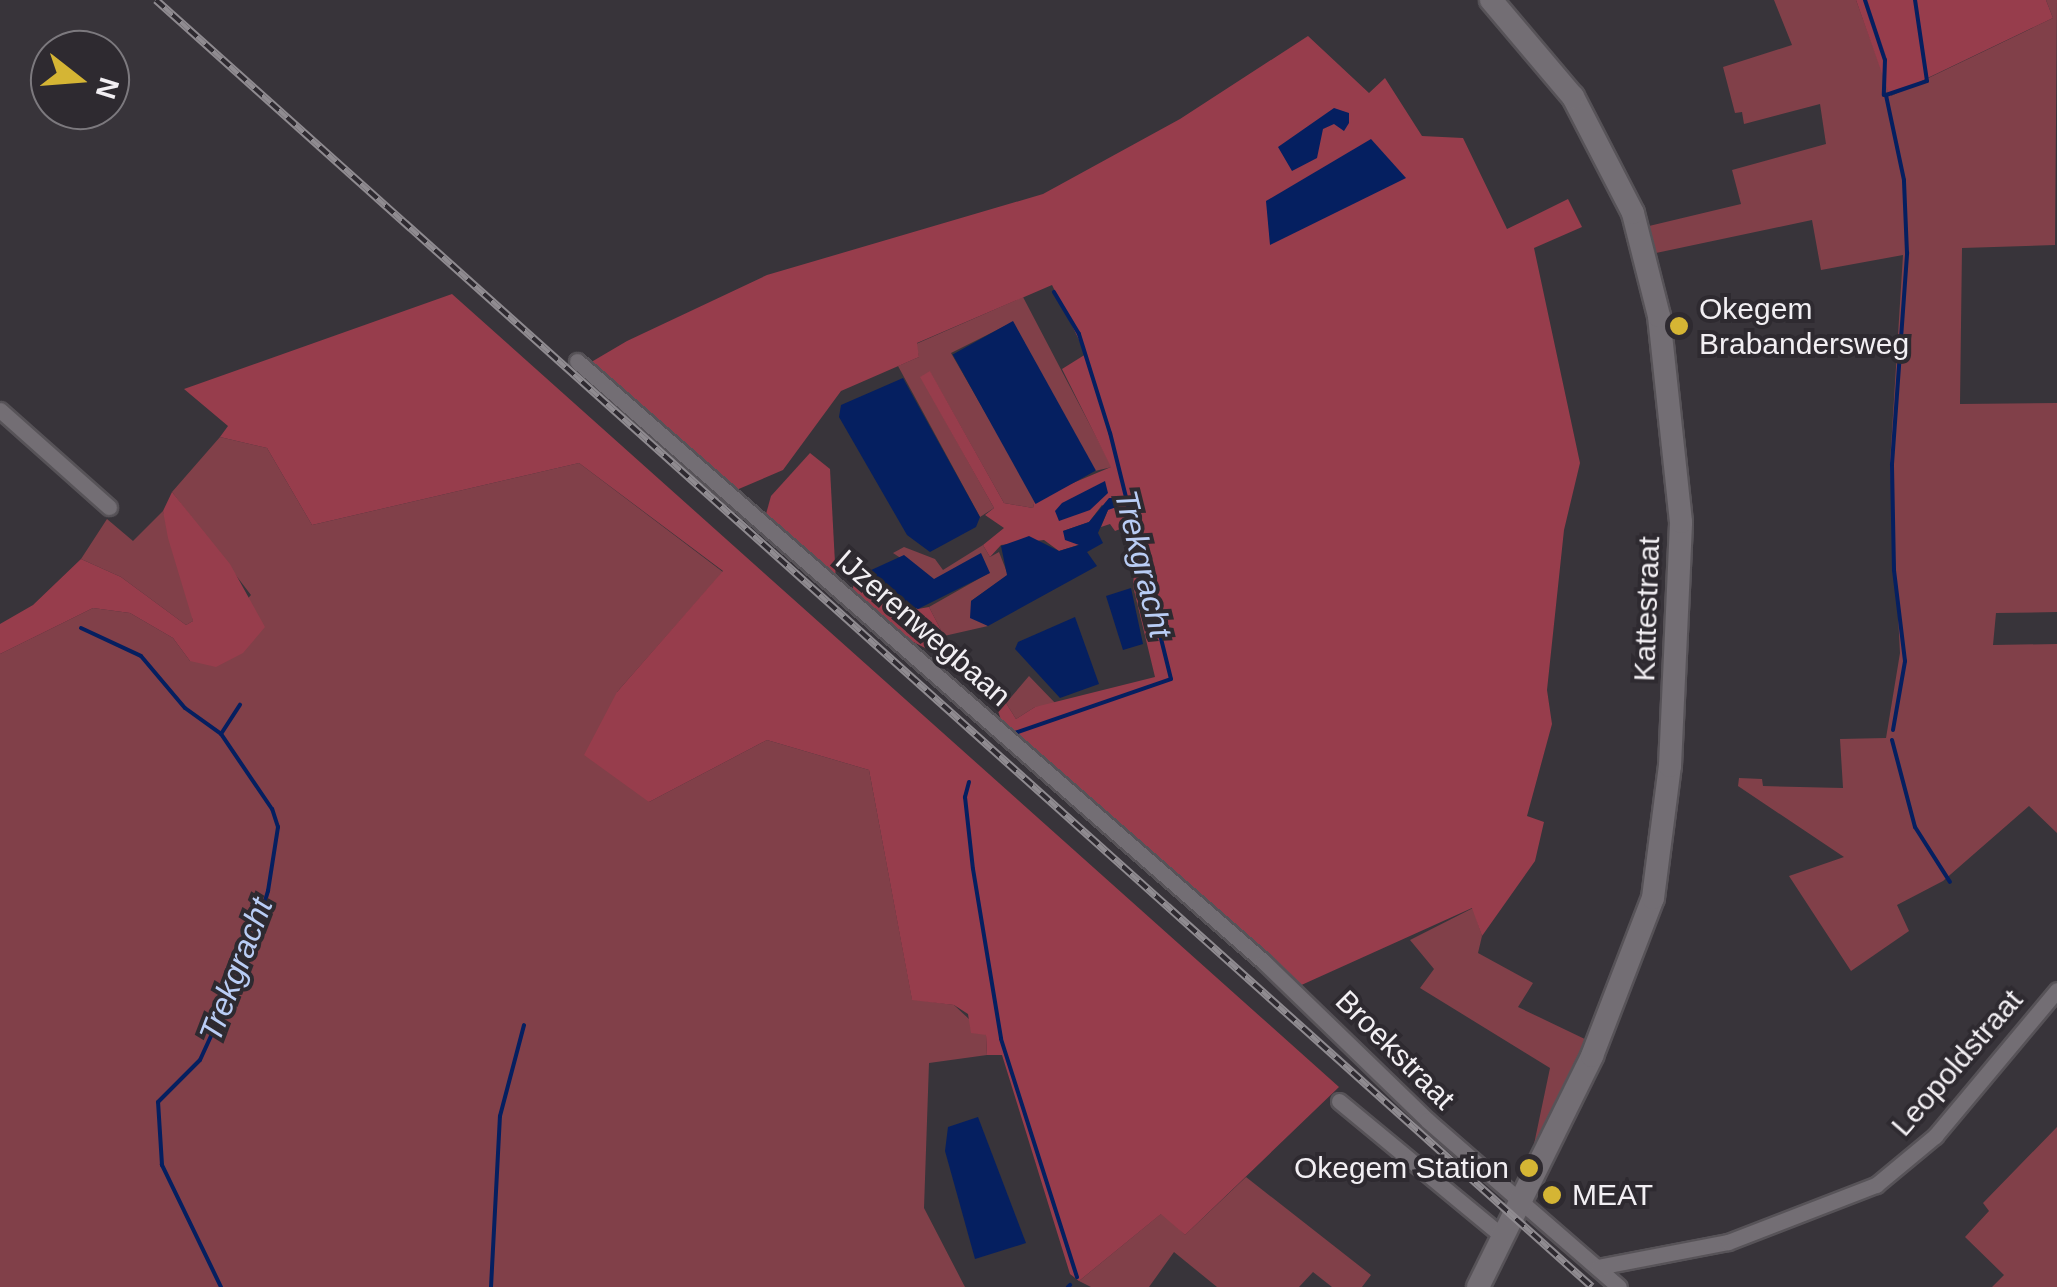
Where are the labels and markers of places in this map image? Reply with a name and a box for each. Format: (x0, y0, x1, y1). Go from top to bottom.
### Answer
place label: Okegem Brabandersweg (1699, 291, 1909, 362)
marker: Okegem Brabandersweg (1668, 315, 1690, 337)
place label: Okegem Station (1294, 1150, 1509, 1186)
marker: Okegem Station (1518, 1157, 1540, 1179)
place label: MEAT (1572, 1177, 1653, 1213)
marker: MEAT (1541, 1184, 1563, 1206)

